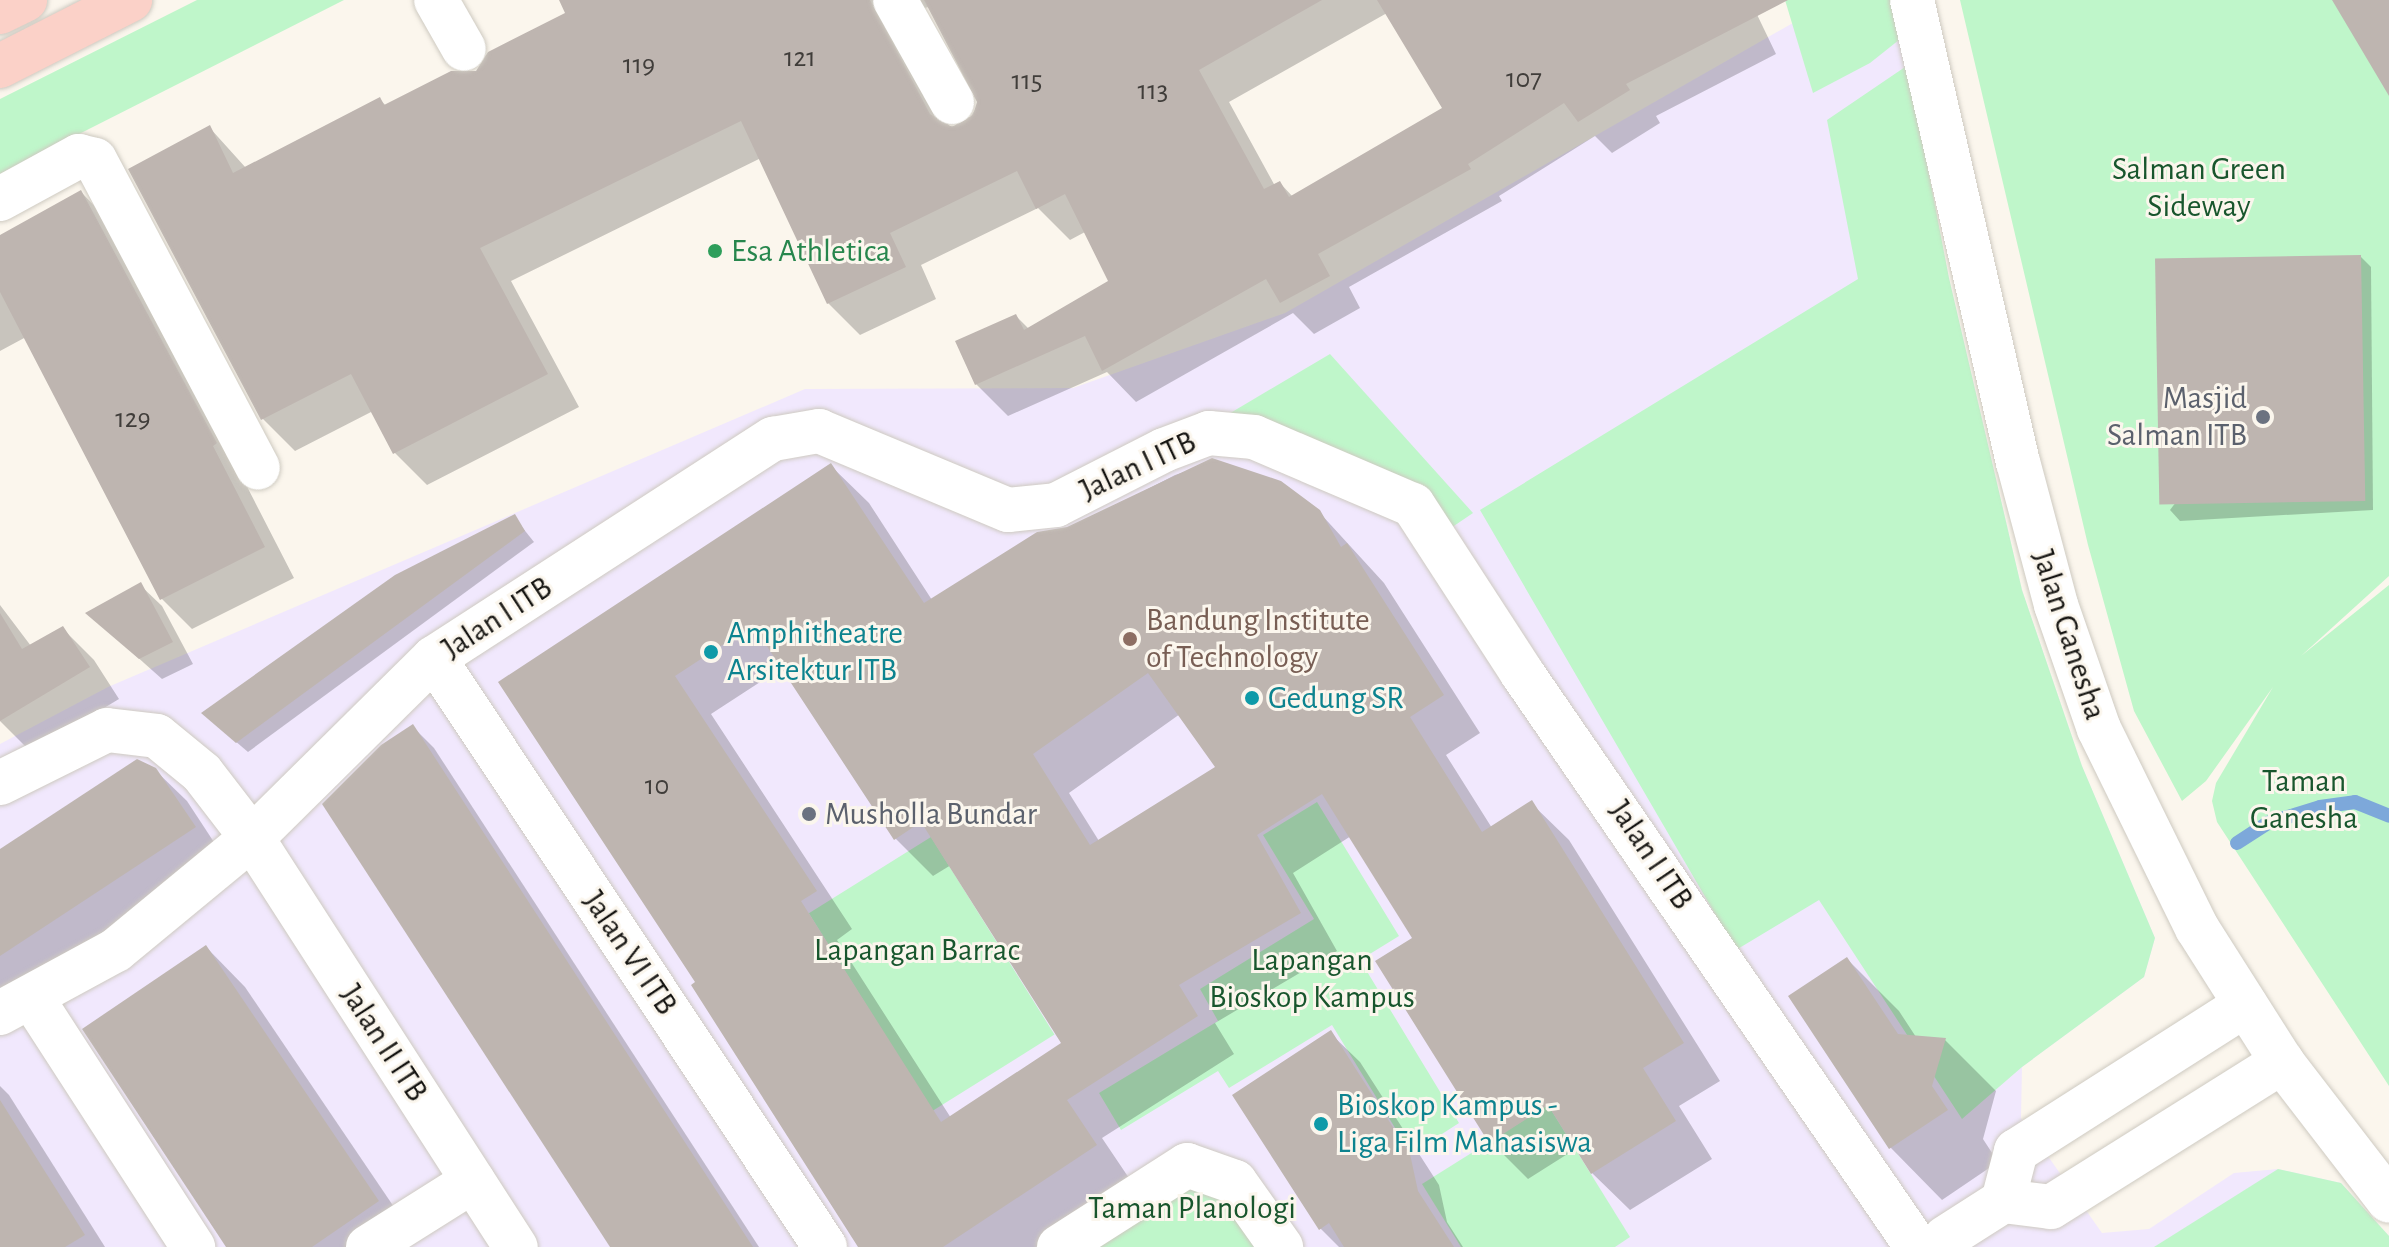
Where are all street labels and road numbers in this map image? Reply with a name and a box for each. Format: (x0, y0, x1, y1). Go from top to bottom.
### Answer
street label: Jalan I ITB (1074, 423, 1202, 509)
street label: Jalan Ganesha (2024, 545, 2114, 725)
street label: Jalan I ITB (435, 568, 559, 668)
street label: Jalan I ITB (1601, 793, 1701, 917)
street label: Jalan VI ITB (575, 884, 685, 1022)
street label: Jalan II ITB (332, 977, 436, 1109)

